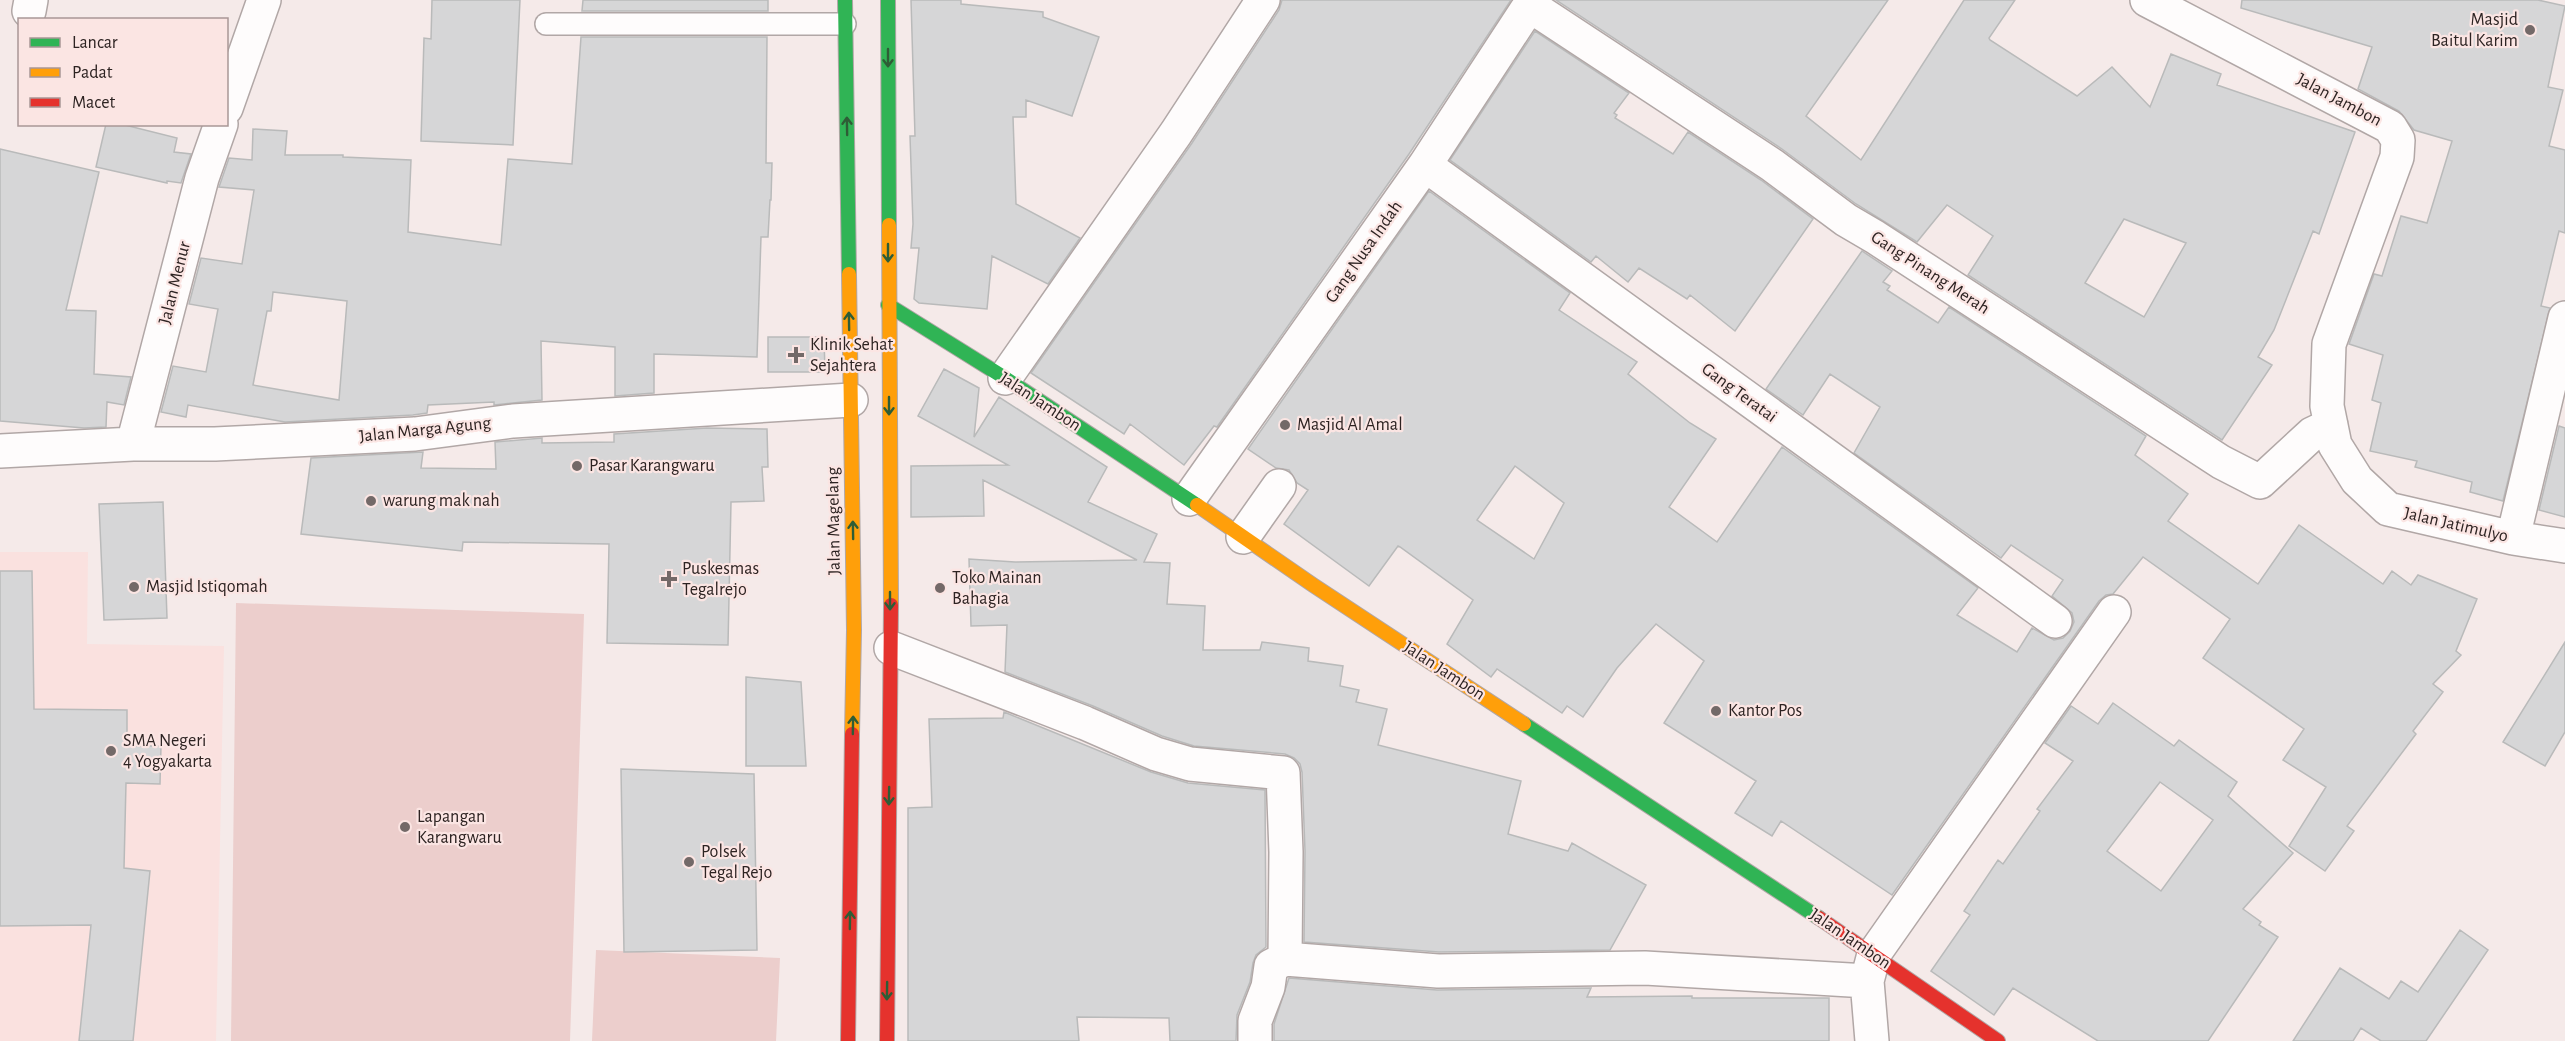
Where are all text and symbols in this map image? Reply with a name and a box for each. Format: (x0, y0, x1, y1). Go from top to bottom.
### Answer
place label: Masjid Baitul Karim (2431, 11, 2518, 50)
legend (18, 18, 228, 126)
marker: Masjid Baitul Karim (2523, 23, 2537, 37)
text: Lancar (72, 34, 118, 52)
one-way arrow (882, 48, 894, 68)
text: Padat (72, 64, 113, 82)
street label: Jalan Jambon (2294, 70, 2384, 130)
text: Macet (72, 94, 116, 112)
one-way arrow (841, 116, 852, 136)
street label: Gang Nusa Indah (1322, 198, 1406, 306)
street label: Gang Pinang Merah (1867, 228, 1993, 318)
street label: Jalan Menur (156, 240, 194, 326)
one-way arrow (882, 243, 894, 263)
one-way arrow (844, 311, 855, 331)
place label: Klinik Sehat Sejahtera (810, 336, 894, 375)
marker: Klinik Sehat Sejahtera (787, 346, 805, 364)
street label: Gang Teratai (1698, 360, 1780, 426)
street label: Jalan Jambon (996, 369, 1084, 435)
one-way arrow (883, 395, 895, 415)
street label: Jalan Marga Agung (358, 414, 492, 446)
place label: Masjid Al Amal (1297, 416, 1403, 434)
marker: Masjid Al Amal (1278, 418, 1292, 432)
place label: Pasar Karangwaru (589, 457, 714, 475)
marker: Pasar Karangwaru (570, 459, 584, 473)
street label: Jalan Magelang (824, 466, 844, 575)
place label: warung mak nah (383, 492, 500, 510)
marker: warung mak nah (364, 494, 378, 508)
street label: Jalan Jatimulyo (2402, 504, 2510, 546)
one-way arrow (847, 520, 858, 540)
place label: Puskesmas Tegalrejo (682, 560, 759, 599)
place label: Toko Mainan Bahagia (952, 569, 1042, 608)
marker: Puskesmas Tegalrejo (660, 570, 678, 588)
place label: Masjid Istiqomah (146, 578, 268, 596)
marker: Masjid Istiqomah (127, 580, 141, 594)
marker: Toko Mainan Bahagia (933, 581, 947, 595)
one-way arrow (884, 590, 896, 610)
street label: Jalan Jambon (1400, 638, 1488, 704)
place label: Kantor Pos (1728, 702, 1802, 720)
marker: Kantor Pos (1709, 704, 1723, 718)
one-way arrow (847, 715, 859, 735)
place label: SMA Negeri 4 Yogyakarta (123, 732, 212, 771)
marker: SMA Negeri 4 Yogyakarta (104, 744, 118, 758)
one-way arrow (883, 785, 895, 805)
place label: Lapangan Karangwaru (417, 808, 502, 847)
marker: Lapangan Karangwaru (398, 820, 412, 834)
place label: Polsek Tegal Rejo (701, 843, 772, 882)
marker: Polsek Tegal Rejo (682, 855, 696, 869)
street label: Jalan Jambon (1806, 905, 1894, 973)
one-way arrow (844, 910, 856, 930)
one-way arrow (881, 980, 893, 1000)

